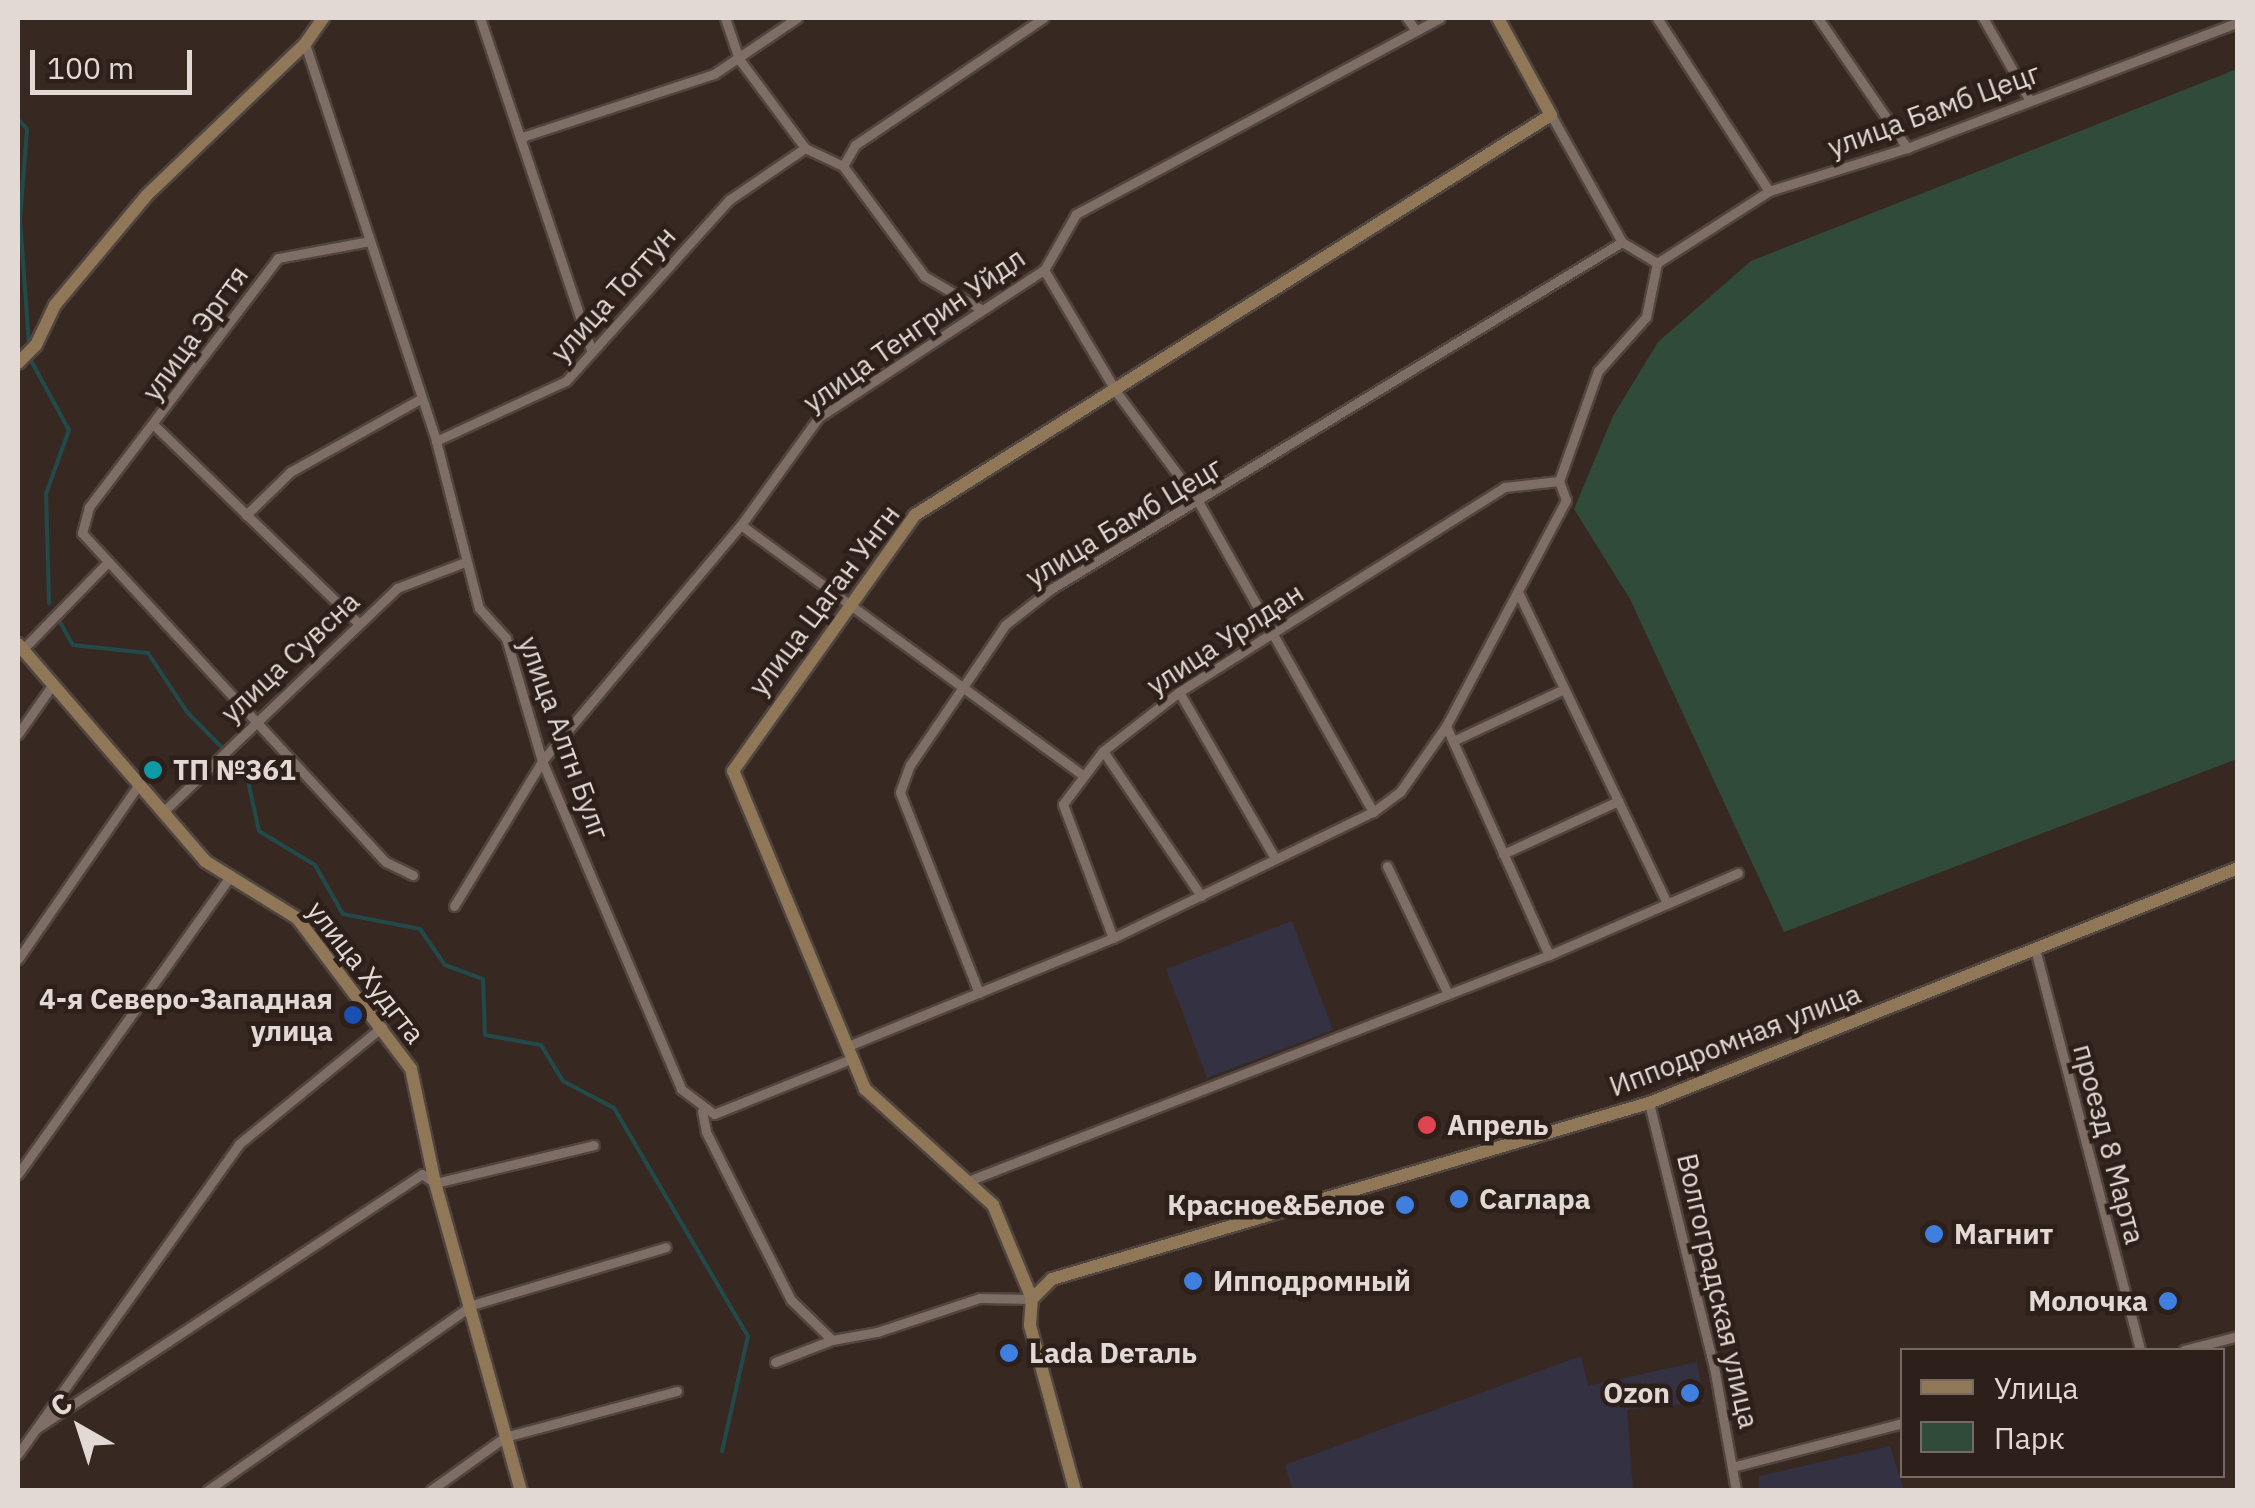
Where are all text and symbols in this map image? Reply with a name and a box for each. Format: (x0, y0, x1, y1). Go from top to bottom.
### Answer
scale bar (35, 30, 198, 92)
text: 100 m (47, 48, 134, 87)
street label: улица Бамб Цецг (1823, 56, 2045, 164)
street label: улица Тогтун (544, 219, 682, 369)
street label: улица Тенгрин Уйдл (797, 241, 1031, 419)
street label: улица Эргтя (135, 259, 255, 407)
street label: улица Бамб Цецг (1020, 450, 1228, 594)
street label: улица Цаган Унгн (741, 498, 907, 702)
street label: улица Урлдан (1140, 576, 1310, 702)
street label: улица Сувсна (214, 584, 366, 730)
street label: улица Алтн Булг (512, 632, 616, 844)
place label: ТП №361 (173, 753, 296, 787)
marker: ТП №361 (142, 759, 164, 781)
street label: улица Худгта (300, 894, 432, 1050)
street label: Ипподромная улица (1605, 977, 1865, 1103)
place label: 4-я Северо-Западная улица (39, 982, 333, 1048)
marker: 4-я Северо-Западная улица (342, 1004, 364, 1026)
street label: проезд 8 Марта (2066, 1040, 2152, 1248)
place label: Апрель (1447, 1108, 1548, 1142)
marker: Апрель (1416, 1114, 1438, 1136)
street label: Волгоградская улица (1670, 1150, 1766, 1432)
place label: Саглара (1479, 1182, 1591, 1216)
place label: Красное&Белое (1167, 1188, 1385, 1222)
marker: Саглара (1448, 1188, 1470, 1210)
marker: Красное&Белое (1394, 1194, 1416, 1216)
place label: Магнит (1954, 1217, 2053, 1251)
marker: Магнит (1923, 1223, 1945, 1245)
place label: Ипподромный (1213, 1264, 1411, 1298)
marker: Ипподромный (1182, 1270, 1204, 1292)
place label: Молочка (2028, 1284, 2148, 1318)
marker: Молочка (2157, 1290, 2179, 1312)
place label: Lada Dеталь (1029, 1336, 1197, 1370)
marker: Lada Dеталь (998, 1342, 1020, 1364)
legend (1900, 1348, 2225, 1478)
text: Улица (1994, 1368, 2079, 1407)
place label: Ozon (1603, 1376, 1670, 1410)
north arrow (30, 1378, 130, 1478)
marker: Ozon (1679, 1382, 1701, 1404)
text: С (42, 1384, 80, 1424)
text: Парк (1994, 1418, 2065, 1457)

